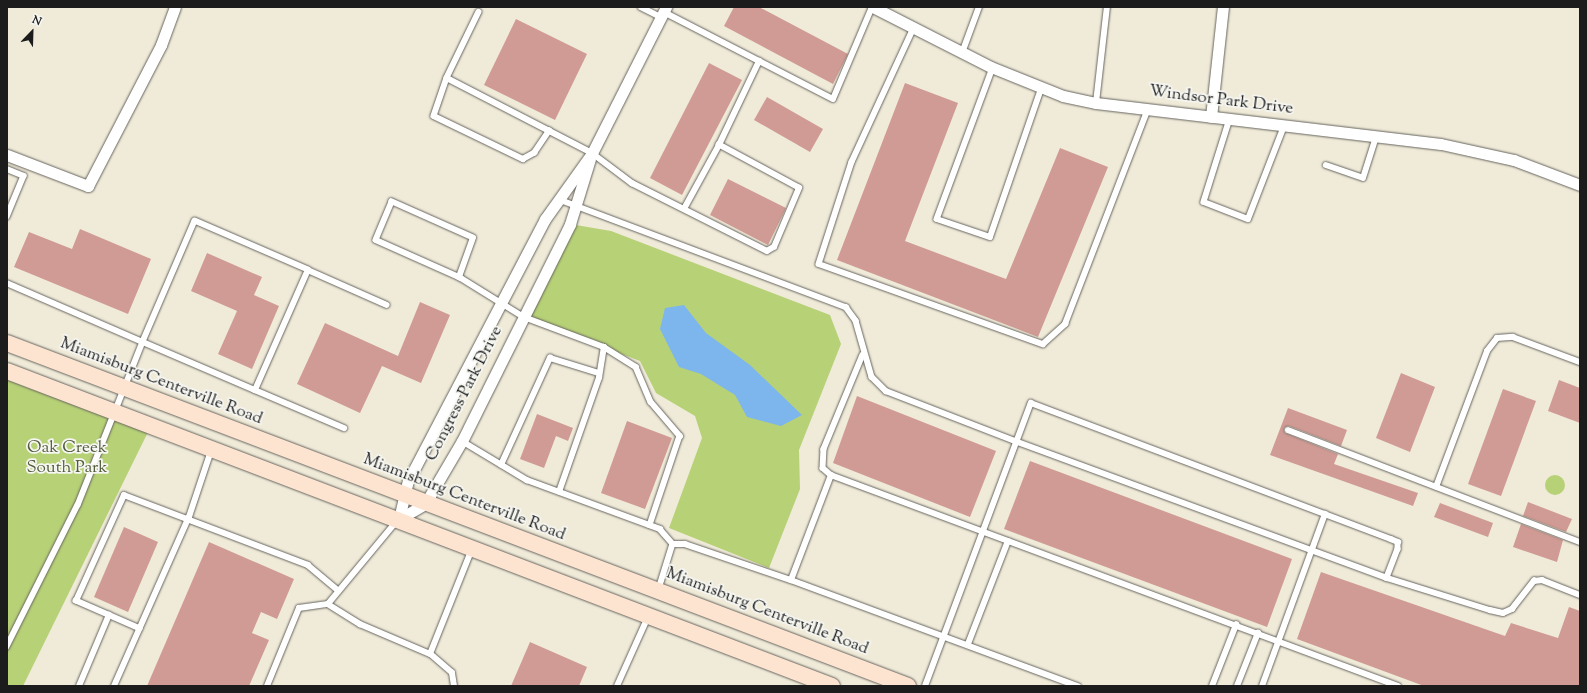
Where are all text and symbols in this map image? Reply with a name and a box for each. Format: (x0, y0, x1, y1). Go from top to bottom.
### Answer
north arrow (12, 12, 52, 52)
text: N (30, 12, 44, 30)
street label: Windsor Park Drive (1148, 82, 1294, 120)
street label: Congress Park Drive (422, 323, 508, 465)
street label: Miamisburg Centerville Road (57, 334, 265, 430)
park label: Oak Creek South Park (26, 439, 108, 479)
street label: Miamisburg Centerville Road (360, 450, 568, 546)
street label: Miamisburg Centerville Road (663, 564, 871, 660)

